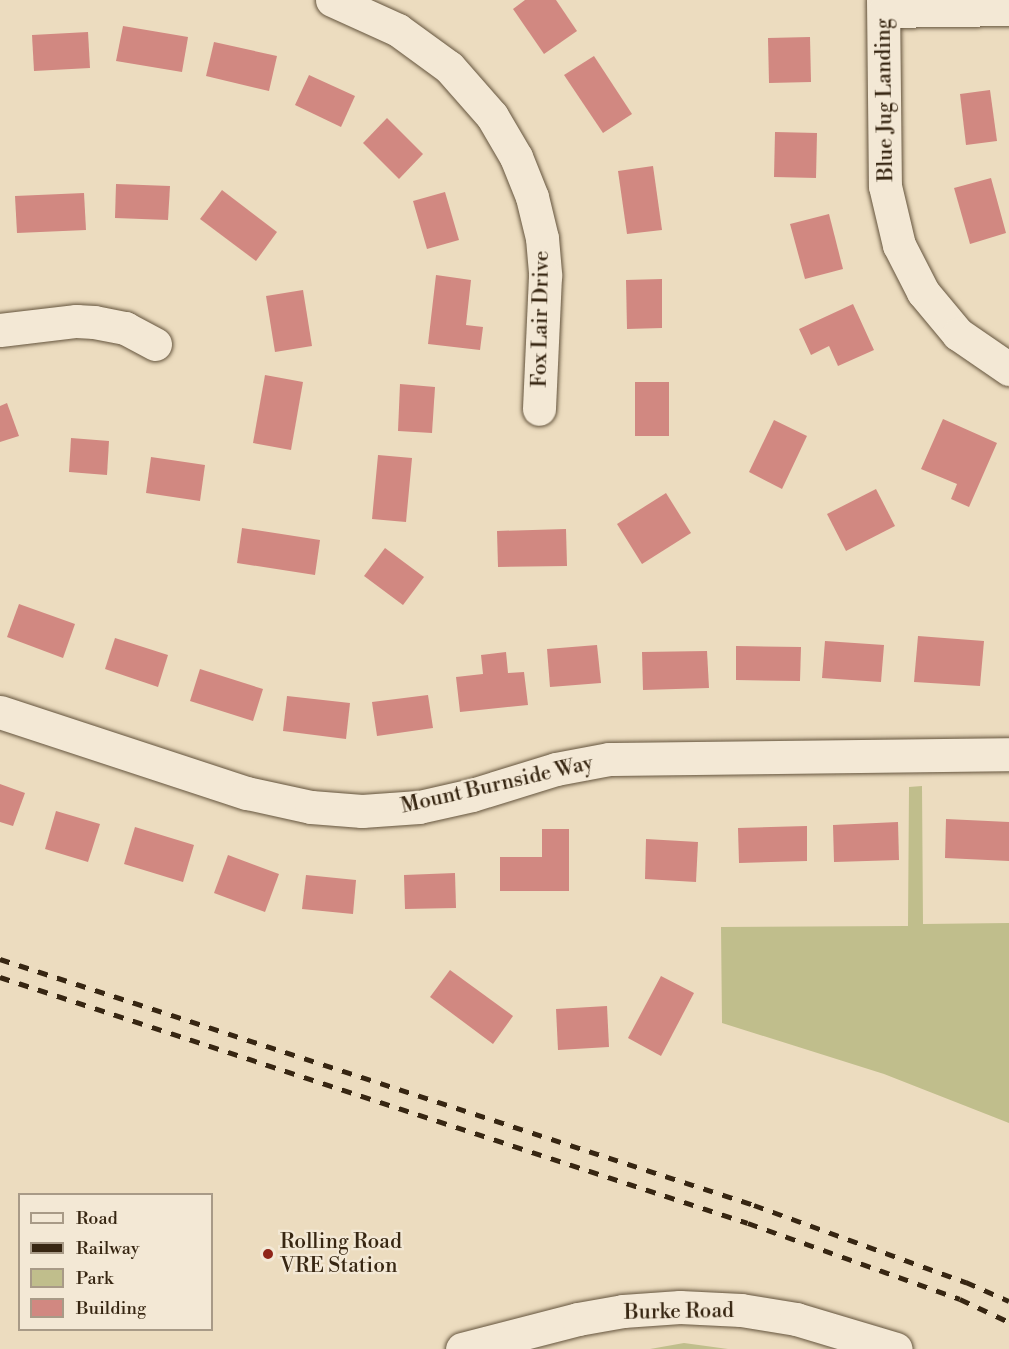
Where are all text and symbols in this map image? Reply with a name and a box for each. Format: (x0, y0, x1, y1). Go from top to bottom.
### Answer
street label: Blue Jug Landing (871, 18, 899, 182)
street label: Fox Lair Drive (527, 250, 555, 388)
street label: Mount Burnside Way (398, 751, 596, 819)
legend (18, 1193, 213, 1331)
text: Road (76, 1207, 118, 1230)
place label: Rolling Road VRE Station (280, 1229, 402, 1279)
text: Railway (76, 1237, 139, 1260)
marker: Rolling Road VRE Station (261, 1247, 275, 1261)
text: Park (76, 1267, 113, 1290)
text: Building (76, 1297, 146, 1320)
street label: Burke Road (624, 1298, 734, 1326)

